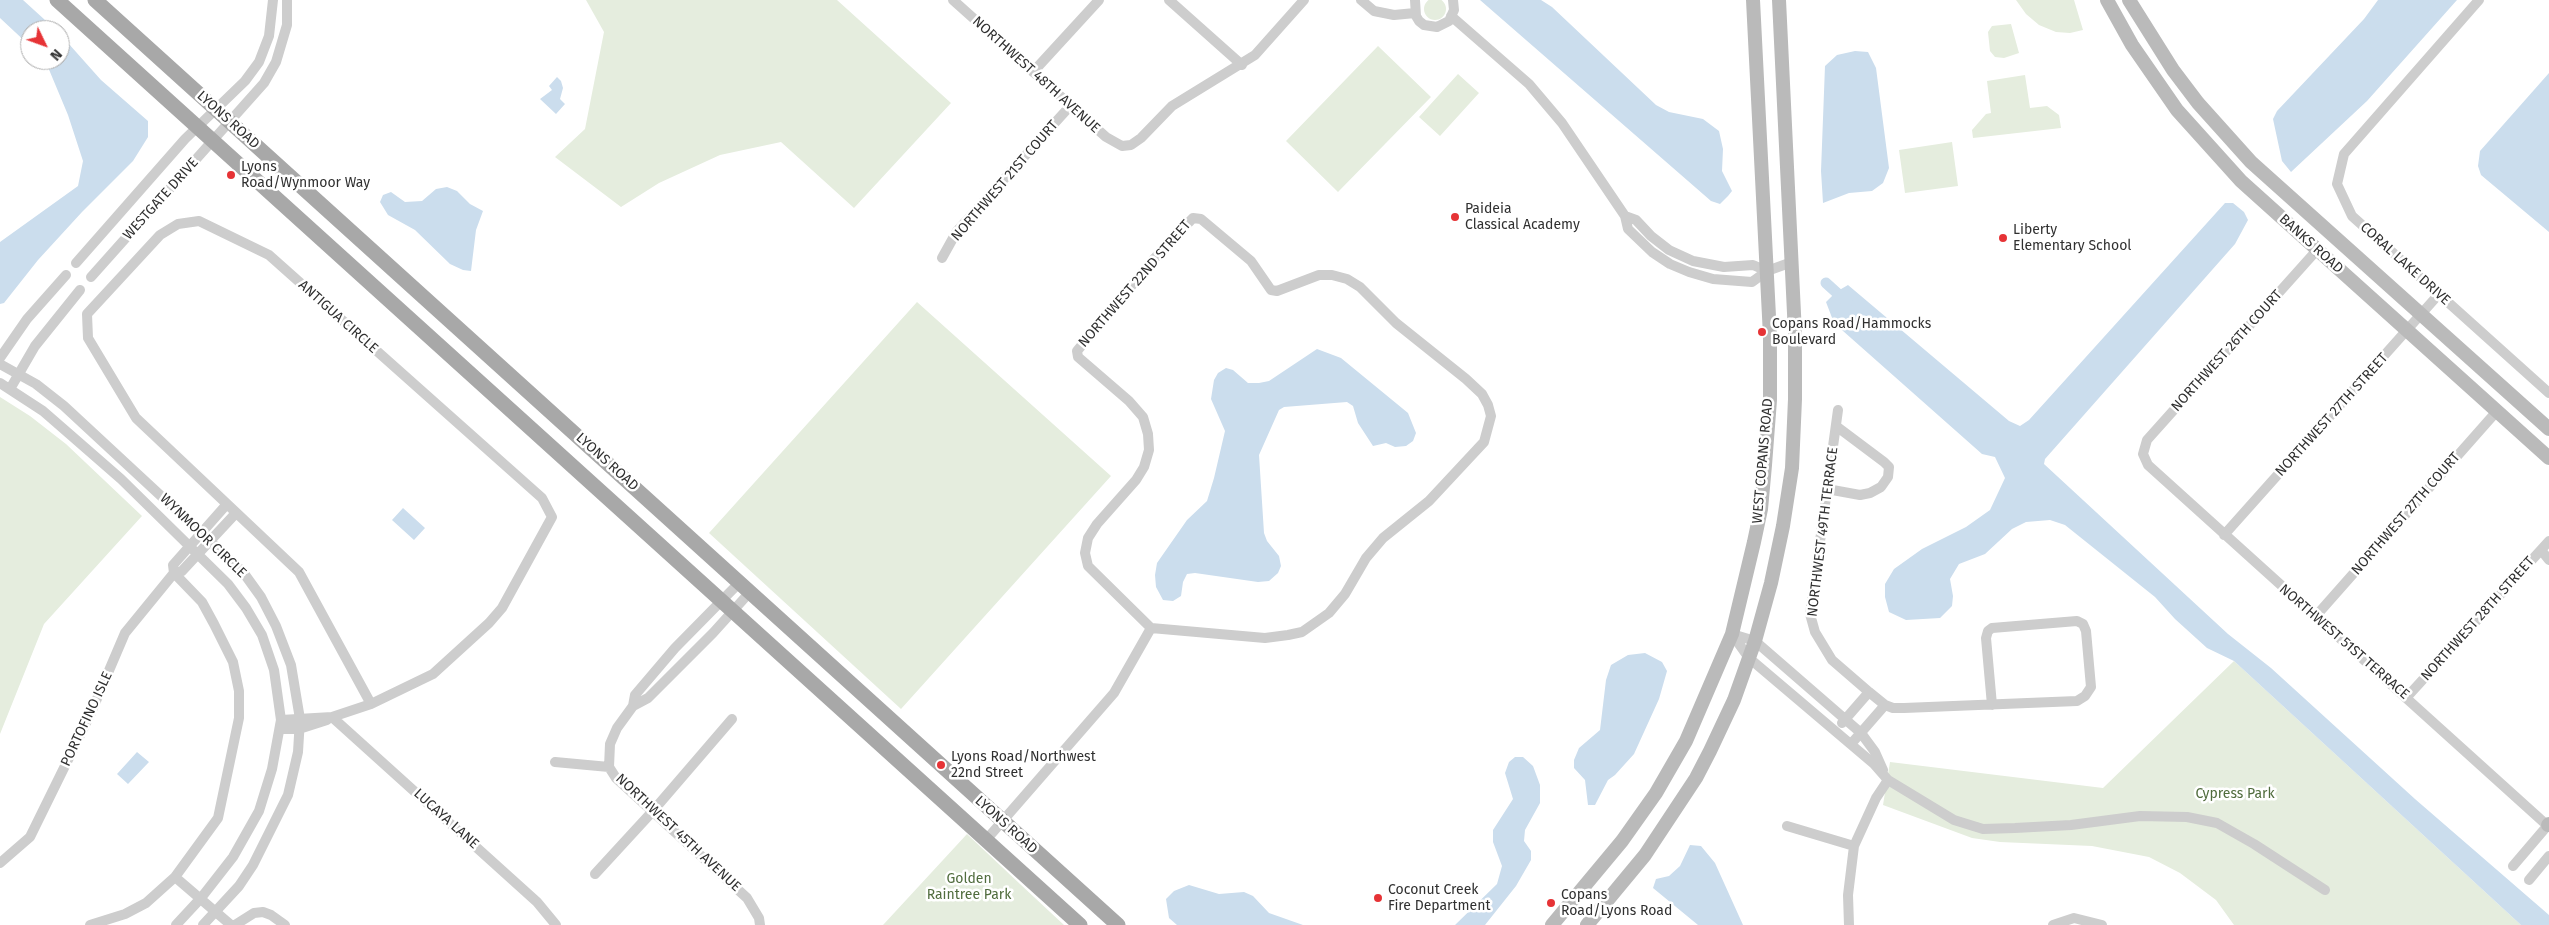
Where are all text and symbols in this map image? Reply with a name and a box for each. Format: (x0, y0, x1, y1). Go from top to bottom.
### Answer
street label: NORTHWEST 48TH AVENUE (969, 13, 1103, 137)
north arrow (20, 20, 70, 70)
text: N (46, 46, 65, 64)
street label: LYONS ROAD (193, 87, 263, 153)
street label: NORTHWEST 21ST COURT (948, 117, 1062, 245)
street label: WESTGATE DRIVE (120, 155, 202, 243)
place label: Lyons Road/Wynmoor Way (241, 159, 370, 192)
marker: Lyons Road/Wynmoor Way (225, 169, 237, 181)
place label: Paideia Classical Academy (1465, 201, 1580, 233)
marker: Paideia Classical Academy (1449, 211, 1461, 223)
street label: BANKS ROAD (2276, 211, 2346, 277)
street label: NORTHWEST 22ND STREET (1075, 217, 1195, 351)
street label: CORAL LAKE DRIVE (2356, 219, 2454, 309)
place label: Liberty Elementary School (2013, 222, 2131, 254)
marker: Liberty Elementary School (1997, 232, 2009, 244)
street label: ANTIGUA CIRCLE (295, 277, 381, 357)
street label: NORTHWEST 26TH COURT (2168, 287, 2286, 415)
place label: Copans Road/Hammocks Boulevard (1772, 316, 1931, 348)
marker: Copans Road/Hammocks Boulevard (1756, 326, 1768, 338)
street label: NORTHWEST 27TH STREET (2272, 350, 2392, 480)
street label: WEST COPANS ROAD (1749, 398, 1777, 524)
street label: LYONS ROAD (572, 429, 642, 495)
street label: NORTHWEST 49TH TERRACE (1804, 446, 1842, 618)
street label: NORTHWEST 27TH COURT (2348, 449, 2464, 579)
street label: WYNMOOR CIRCLE (156, 490, 250, 582)
street label: NORTHWEST 28TH STREET (2418, 553, 2538, 685)
street label: NORTHWEST 51ST TERRACE (2276, 581, 2412, 703)
street label: PORTOFINO ISLE (58, 669, 116, 769)
place label: Lyons Road/Northwest 22nd Street (951, 749, 1096, 782)
marker: Lyons Road/Northwest 22nd Street (935, 759, 947, 771)
street label: NORTHWEST 45TH AVENUE (612, 771, 744, 895)
street label: LUCAYA LANE (410, 785, 482, 853)
park label: Cypress Park (2195, 786, 2275, 802)
street label: LYONS ROAD (971, 792, 1041, 858)
park label: Golden Raintree Park (927, 871, 1011, 904)
place label: Coconut Creek Fire Department (1388, 882, 1490, 914)
place label: Copans Road/Lyons Road (1561, 887, 1672, 920)
marker: Coconut Creek Fire Department (1372, 892, 1384, 904)
marker: Copans Road/Lyons Road (1545, 897, 1557, 909)

